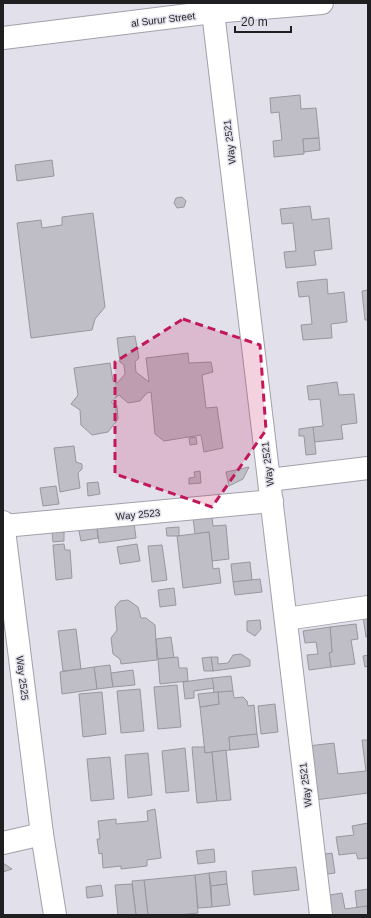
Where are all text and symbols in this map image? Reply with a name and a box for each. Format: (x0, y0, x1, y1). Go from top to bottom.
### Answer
scale bar (235, 8, 291, 34)
street label: al Surur Street (130, 10, 196, 29)
text: 20 m (241, 15, 268, 29)
street label: Way 2521 (221, 119, 238, 165)
street label: Way 2521 (259, 441, 276, 487)
street label: Way 2523 (115, 507, 161, 522)
street label: Way 2525 (14, 655, 31, 701)
street label: Way 2521 (297, 762, 314, 808)

